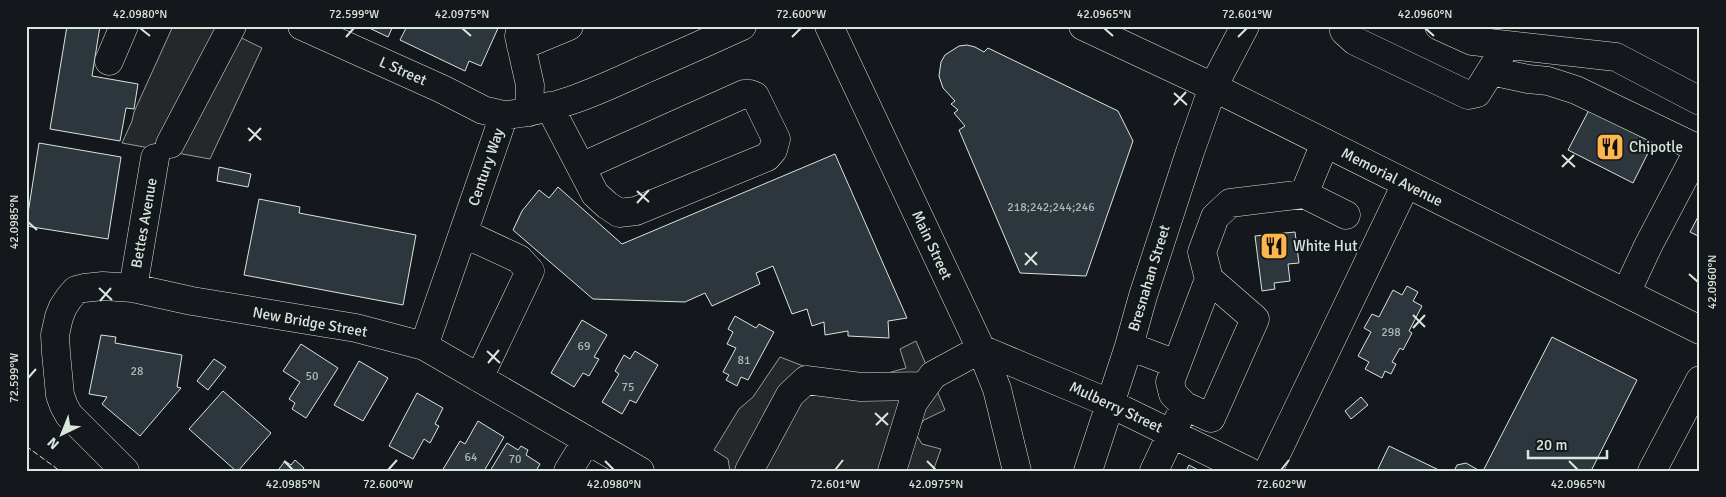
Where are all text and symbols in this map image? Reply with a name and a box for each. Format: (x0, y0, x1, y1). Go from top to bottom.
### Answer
text: 42.0980°N (113, 7, 167, 22)
text: 72.599°W (329, 7, 379, 22)
text: 42.0975°N (435, 7, 489, 22)
text: 72.600°W (776, 7, 826, 22)
text: 42.0965°N (1077, 7, 1131, 22)
text: 72.601°W (1222, 7, 1272, 22)
text: 42.0960°N (1398, 7, 1452, 22)
street label: L Street (376, 53, 430, 89)
street label: Century Way (464, 126, 508, 208)
restaurant icon: Chipotle (1595, 132, 1625, 162)
place label: Chipotle (1629, 138, 1683, 156)
street label: Memorial Avenue (1338, 144, 1446, 210)
street label: Bettes Avenue (127, 177, 161, 269)
text: 42.0985°N (7, 195, 22, 249)
house number: 218;242;244;246 (1007, 200, 1095, 215)
street label: Main Street (908, 207, 956, 283)
street label: Bresnahan Street (1124, 223, 1174, 333)
restaurant icon: White Hut (1259, 231, 1289, 261)
place label: White Hut (1293, 237, 1357, 255)
text: 42.0960°N (1705, 255, 1720, 309)
street label: New Bridge Street (251, 303, 369, 341)
house number: 298 (1381, 325, 1401, 340)
house number: 69 (578, 339, 590, 354)
text: 72.599°W (7, 353, 22, 403)
house number: 81 (738, 353, 750, 368)
house number: 28 (131, 364, 143, 379)
house number: 50 (306, 369, 318, 384)
street label: Mulberry Street (1066, 378, 1166, 436)
house number: 75 (622, 380, 634, 395)
north arrow (38, 410, 88, 460)
scale bar (1528, 427, 1607, 459)
text: N (44, 434, 63, 453)
text: 20 m (1536, 436, 1567, 454)
house number: 64 (465, 450, 478, 465)
house number: 70 (509, 452, 521, 467)
text: 42.0985°N (266, 477, 320, 492)
text: 72.600°W (363, 477, 413, 492)
text: 42.0980°N (587, 477, 641, 492)
text: 72.601°W (810, 477, 860, 492)
text: 42.0975°N (909, 477, 963, 492)
text: 72.602°W (1256, 477, 1306, 492)
text: 42.0965°N (1551, 477, 1605, 492)

